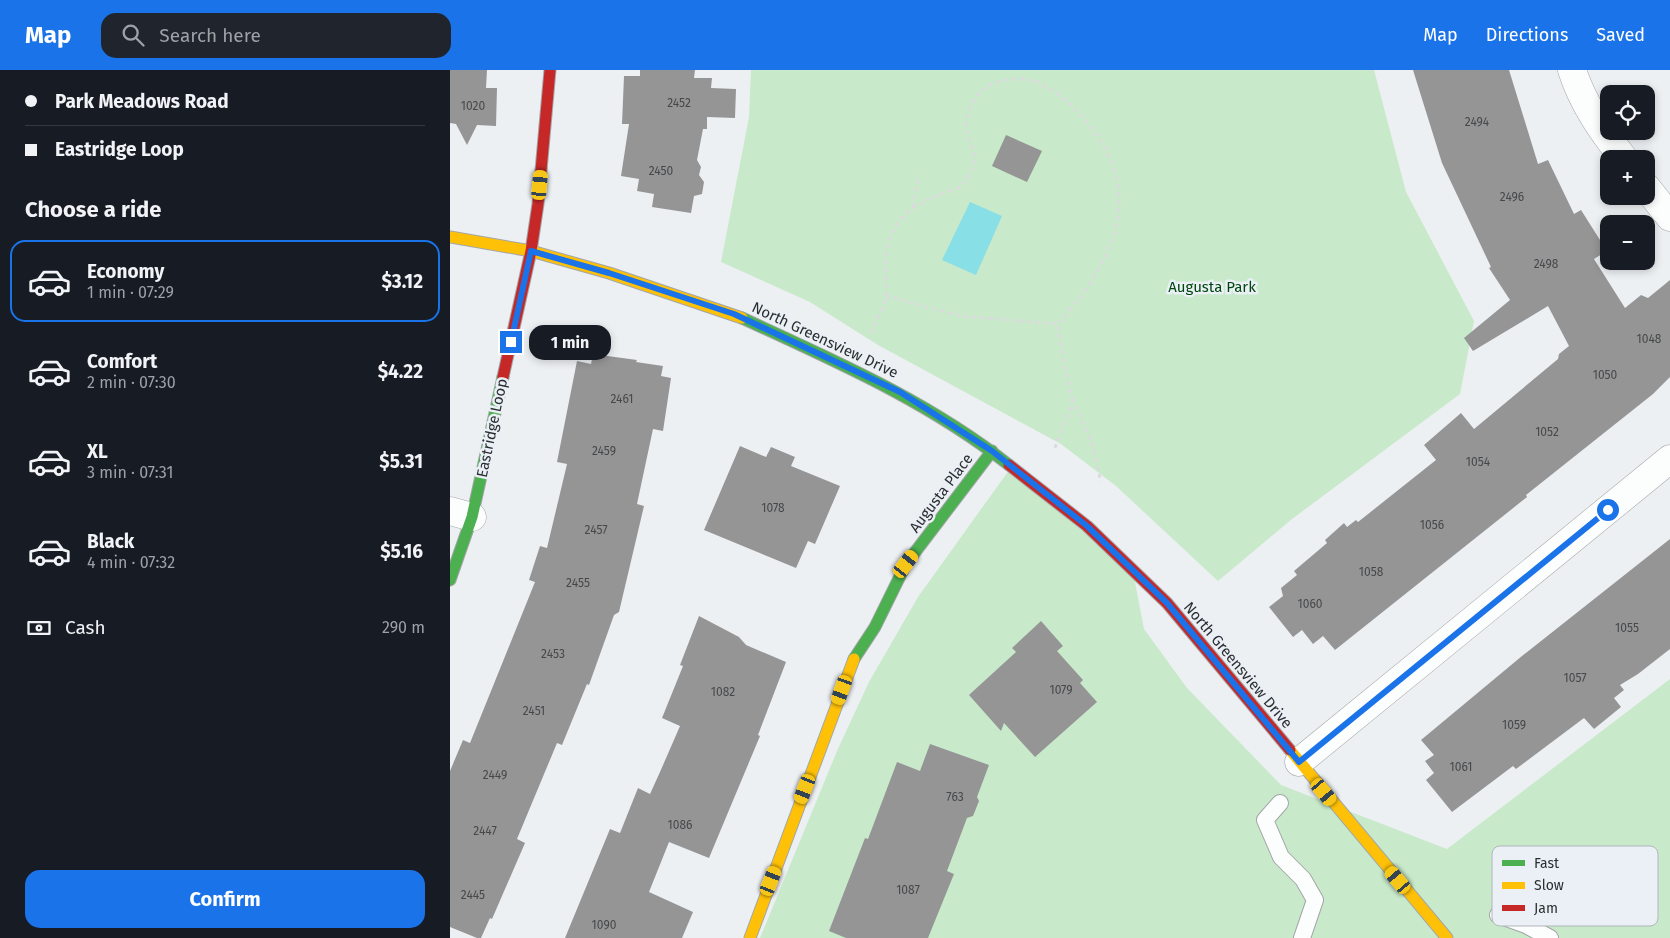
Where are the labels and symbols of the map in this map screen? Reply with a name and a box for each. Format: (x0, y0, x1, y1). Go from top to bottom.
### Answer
house number: 2452 (667, 96, 691, 110)
house number: 1020 (461, 99, 485, 113)
house number: 2494 (1465, 115, 1490, 129)
house number: 2450 (649, 164, 674, 178)
car (531, 169, 548, 201)
house number: 2496 (1500, 190, 1524, 204)
house number: 2498 (1534, 257, 1559, 271)
park label: Augusta Park (1168, 278, 1256, 296)
street label: North Greensview Drive (749, 298, 901, 382)
callout: 1 min (528, 324, 611, 360)
route end (500, 331, 522, 353)
house number: 1048 (1637, 332, 1662, 346)
house number: 1050 (1593, 368, 1618, 382)
street label: Eastridge Loop (473, 377, 511, 479)
house number: 2461 (610, 392, 634, 406)
house number: 1052 (1535, 425, 1559, 439)
house number: 2459 (592, 444, 616, 458)
street label: Augusta Place (905, 450, 977, 536)
house number: 1054 (1466, 455, 1491, 469)
route start (1597, 499, 1619, 521)
house number: 1078 (761, 501, 785, 515)
house number: 1056 (1420, 518, 1444, 532)
house number: 2457 (585, 523, 607, 537)
car (890, 548, 921, 580)
house number: 1058 (1359, 565, 1384, 579)
house number: 2455 (566, 576, 590, 590)
house number: 1060 (1298, 597, 1323, 611)
street label: North Greensview Drive (1180, 598, 1296, 732)
house number: 1055 (1615, 621, 1639, 635)
house number: 2453 (541, 647, 565, 661)
house number: 1057 (1564, 671, 1586, 685)
car (829, 673, 854, 707)
house number: 1079 (1049, 683, 1073, 697)
house number: 1082 (711, 685, 735, 699)
house number: 2451 (523, 704, 545, 718)
house number: 1059 (1502, 718, 1526, 732)
house number: 1061 (1450, 760, 1472, 774)
house number: 2449 (483, 768, 507, 782)
car (792, 772, 817, 806)
car (1308, 776, 1339, 808)
house number: 763 (946, 790, 964, 804)
house number: 1086 (668, 818, 692, 832)
house number: 2447 (473, 824, 497, 838)
legend (1492, 846, 1658, 926)
text: Fast (1534, 855, 1560, 872)
car (758, 864, 783, 898)
car (1382, 864, 1413, 896)
text: Slow (1534, 877, 1564, 894)
house number: 1087 (896, 883, 920, 897)
house number: 2445 (461, 888, 485, 902)
text: Jam (1534, 900, 1558, 917)
house number: 1090 (592, 918, 617, 932)

